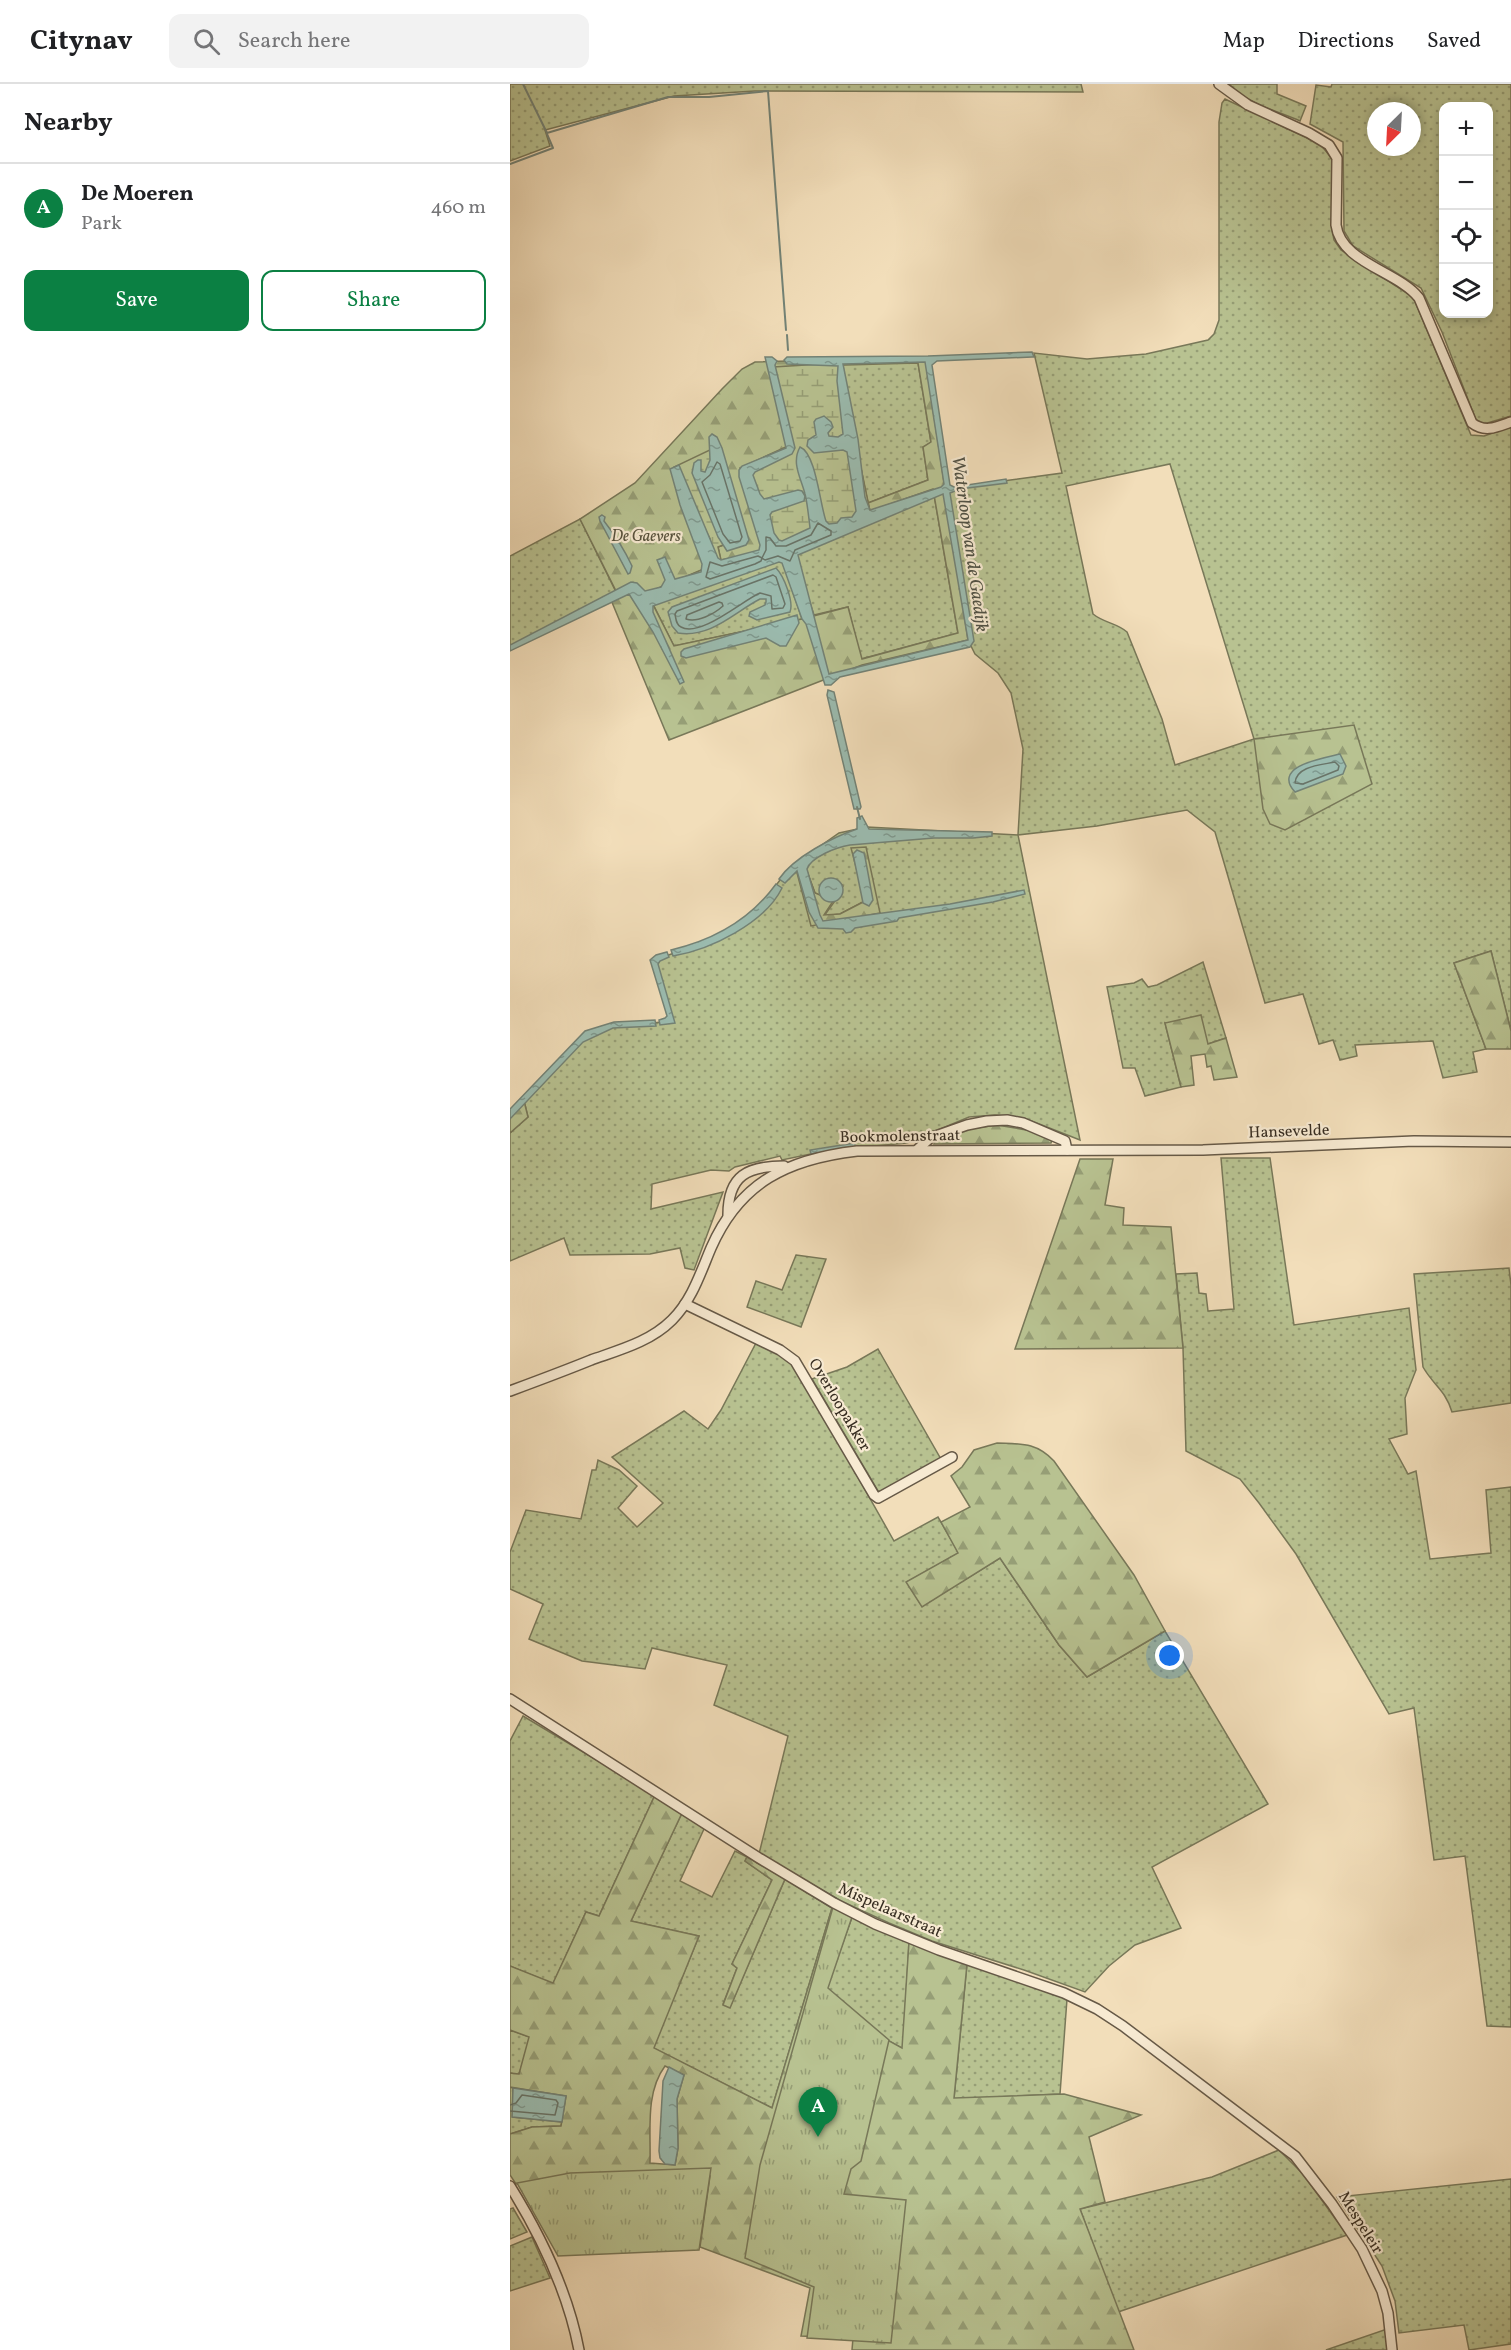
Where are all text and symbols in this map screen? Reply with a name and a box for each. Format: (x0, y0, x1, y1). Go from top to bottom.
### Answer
search box (169, 14, 589, 68)
text: Citynav (30, 22, 133, 61)
icon: search (190, 25, 223, 58)
text: Search here (238, 26, 350, 57)
text: Map (1223, 27, 1265, 56)
text: Directions (1298, 27, 1394, 56)
text: Saved (1427, 27, 1481, 56)
north arrow (1367, 102, 1421, 156)
map controls (1439, 102, 1493, 318)
button: + (1439, 102, 1493, 156)
text: Nearby (24, 105, 113, 141)
button: − (1439, 156, 1493, 210)
text: De Moeren (81, 179, 194, 210)
text: A (36, 194, 51, 222)
text: 460 m (430, 194, 486, 222)
text: Park (81, 210, 122, 238)
button: locate (1439, 210, 1493, 264)
button: layers (1439, 264, 1493, 318)
button: Save (24, 270, 249, 331)
button: Share (261, 270, 486, 331)
water label: Waterloop van de Gaedijk (944, 454, 994, 634)
park label: De Gaevers (611, 526, 681, 548)
street label: Hansevelde (1248, 1120, 1330, 1144)
street label: Bookmolenstraat (840, 1125, 961, 1149)
street label: Overloopakker (803, 1354, 876, 1456)
your location (1155, 1641, 1184, 1670)
street label: Mispelaarstraat (835, 1878, 946, 1944)
pin: A (798, 2088, 838, 2137)
street label: Mespeleir (1332, 2188, 1388, 2259)

